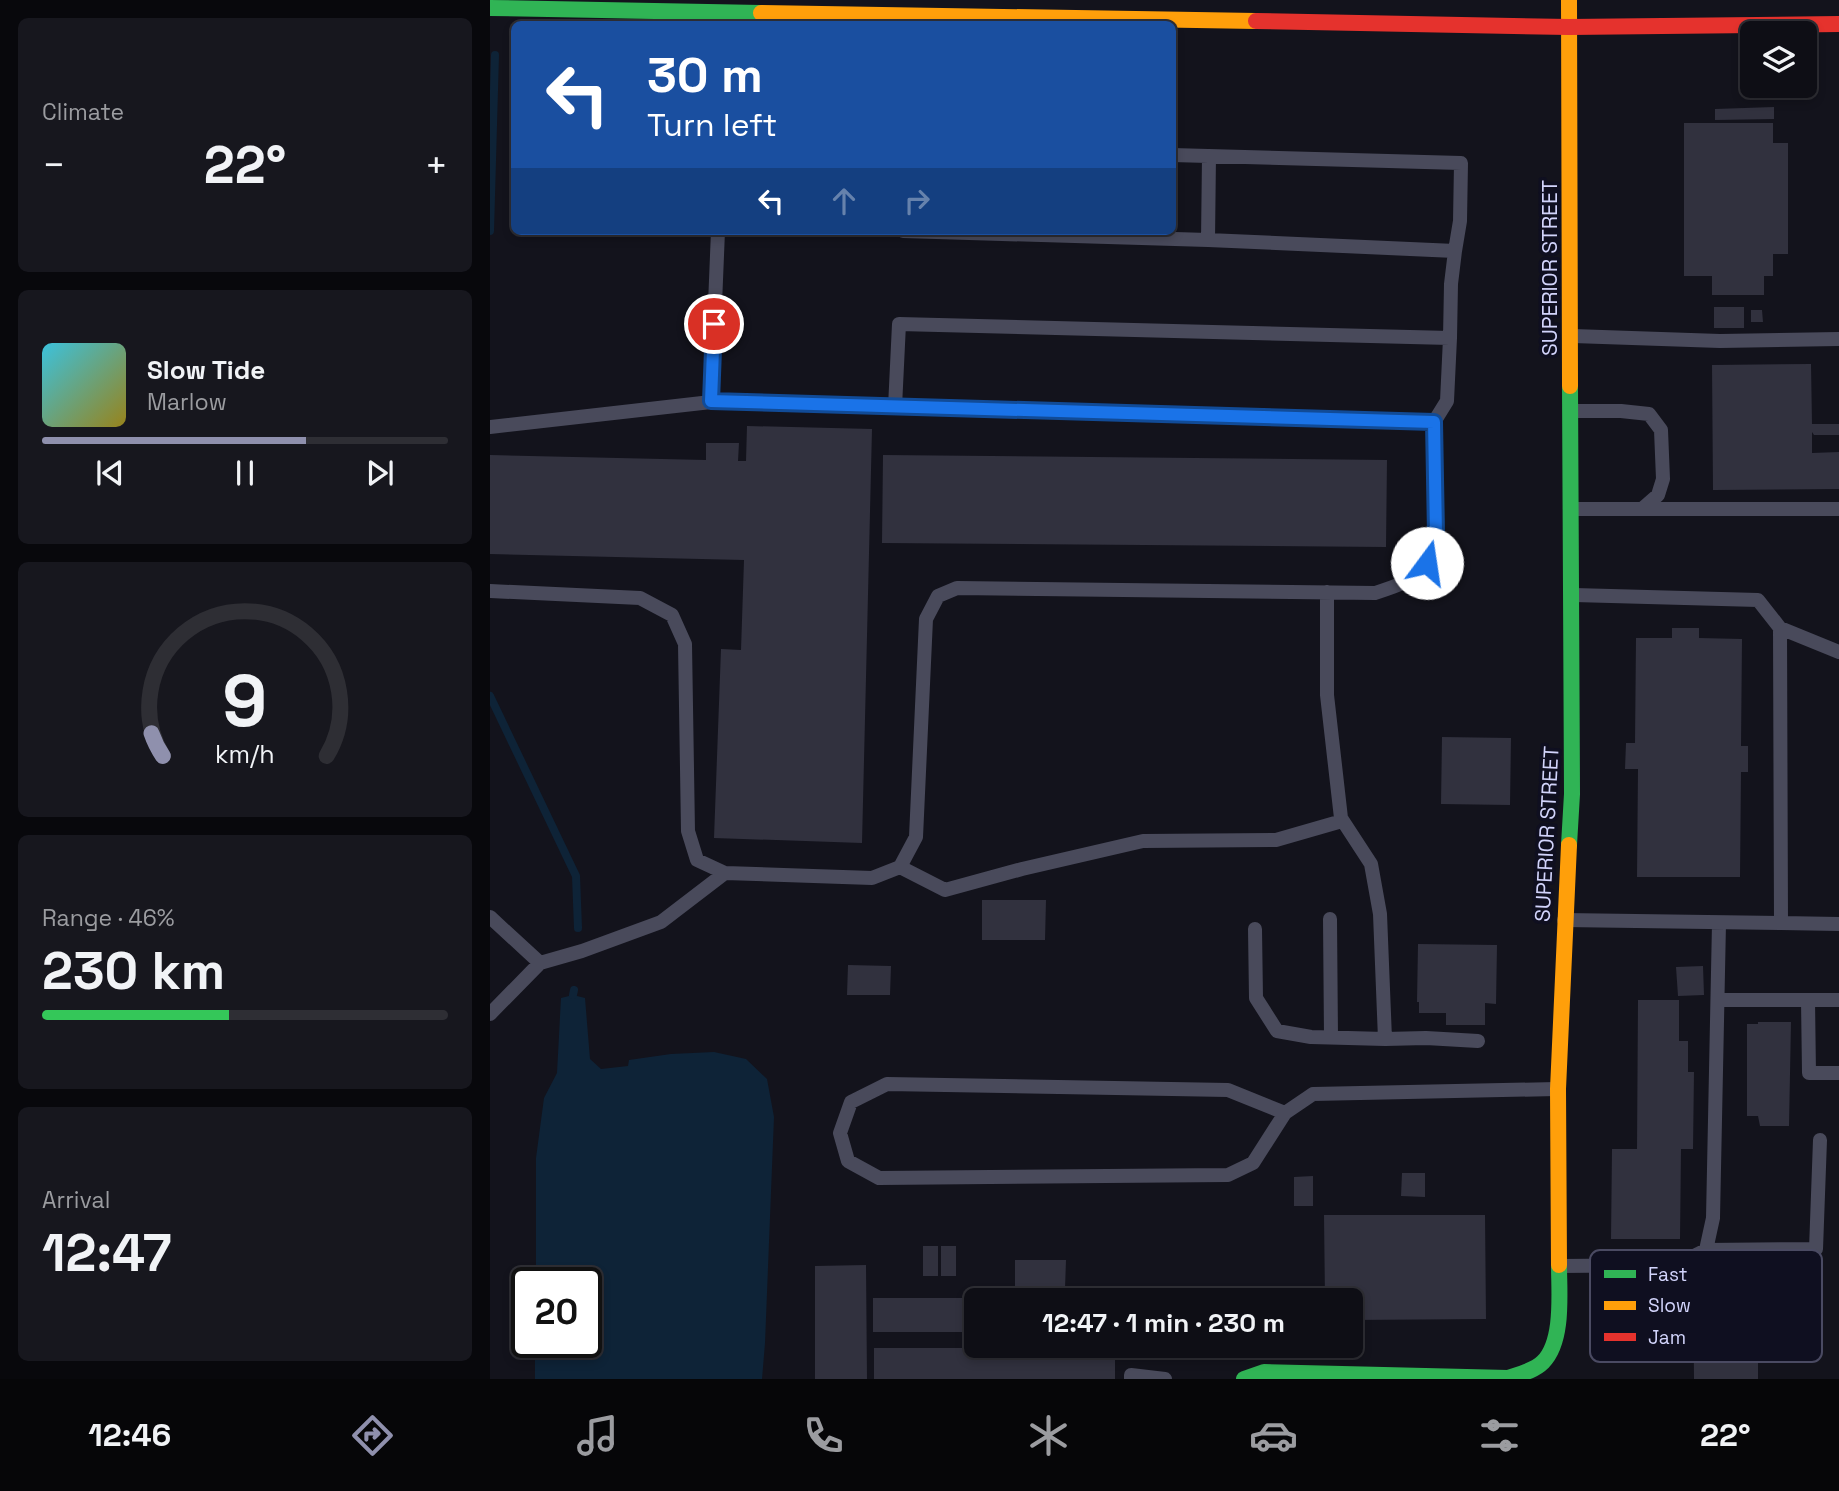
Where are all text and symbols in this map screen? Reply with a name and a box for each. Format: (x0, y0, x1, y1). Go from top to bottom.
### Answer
map controls (1740, 21, 1817, 98)
button: layers (1740, 21, 1817, 98)
text: 30 m (647, 44, 763, 106)
icon: left (532, 49, 623, 140)
text: Climate (42, 97, 124, 127)
text: Turn left (647, 105, 777, 145)
text: 22° (204, 132, 286, 198)
text: − (42, 141, 66, 189)
text: + (424, 141, 448, 189)
street label: SUPERIOR STREET (1536, 180, 1563, 356)
icon: left (752, 182, 790, 220)
icon: ahead (825, 182, 863, 220)
icon: right (898, 182, 936, 220)
pin (684, 294, 744, 354)
icon: arrive (695, 305, 733, 343)
text: Slow Tide (147, 353, 265, 387)
text: Marlow (147, 387, 227, 417)
icon: previous (91, 454, 129, 492)
icon: pause (226, 454, 264, 492)
icon: next (361, 454, 399, 492)
position arrow (1390, 526, 1464, 600)
text: 9 (223, 654, 268, 747)
text: km/h (215, 737, 275, 769)
street label: SUPERIOR STREET (1528, 745, 1565, 923)
text: Range · 46% (42, 903, 175, 933)
text: 230 km (42, 938, 225, 1004)
text: Arrival (42, 1185, 110, 1215)
text: 12:47 (42, 1220, 172, 1286)
legend (1590, 1250, 1822, 1362)
text: Fast (1648, 1262, 1688, 1287)
speed limit sign: 20 (511, 1267, 602, 1358)
text: Slow (1648, 1293, 1691, 1318)
text: 12:47 · 1 min · 230 m (1042, 1306, 1285, 1340)
text: Jam (1648, 1325, 1686, 1350)
icon: directions (348, 1411, 397, 1460)
icon: music (573, 1411, 622, 1460)
icon: phone (799, 1411, 848, 1460)
icon: climate (1024, 1411, 1073, 1460)
icon: car (1249, 1411, 1298, 1460)
icon: filters (1475, 1411, 1524, 1460)
text: 12:46 (88, 1415, 171, 1455)
text: 22° (1700, 1415, 1751, 1455)

